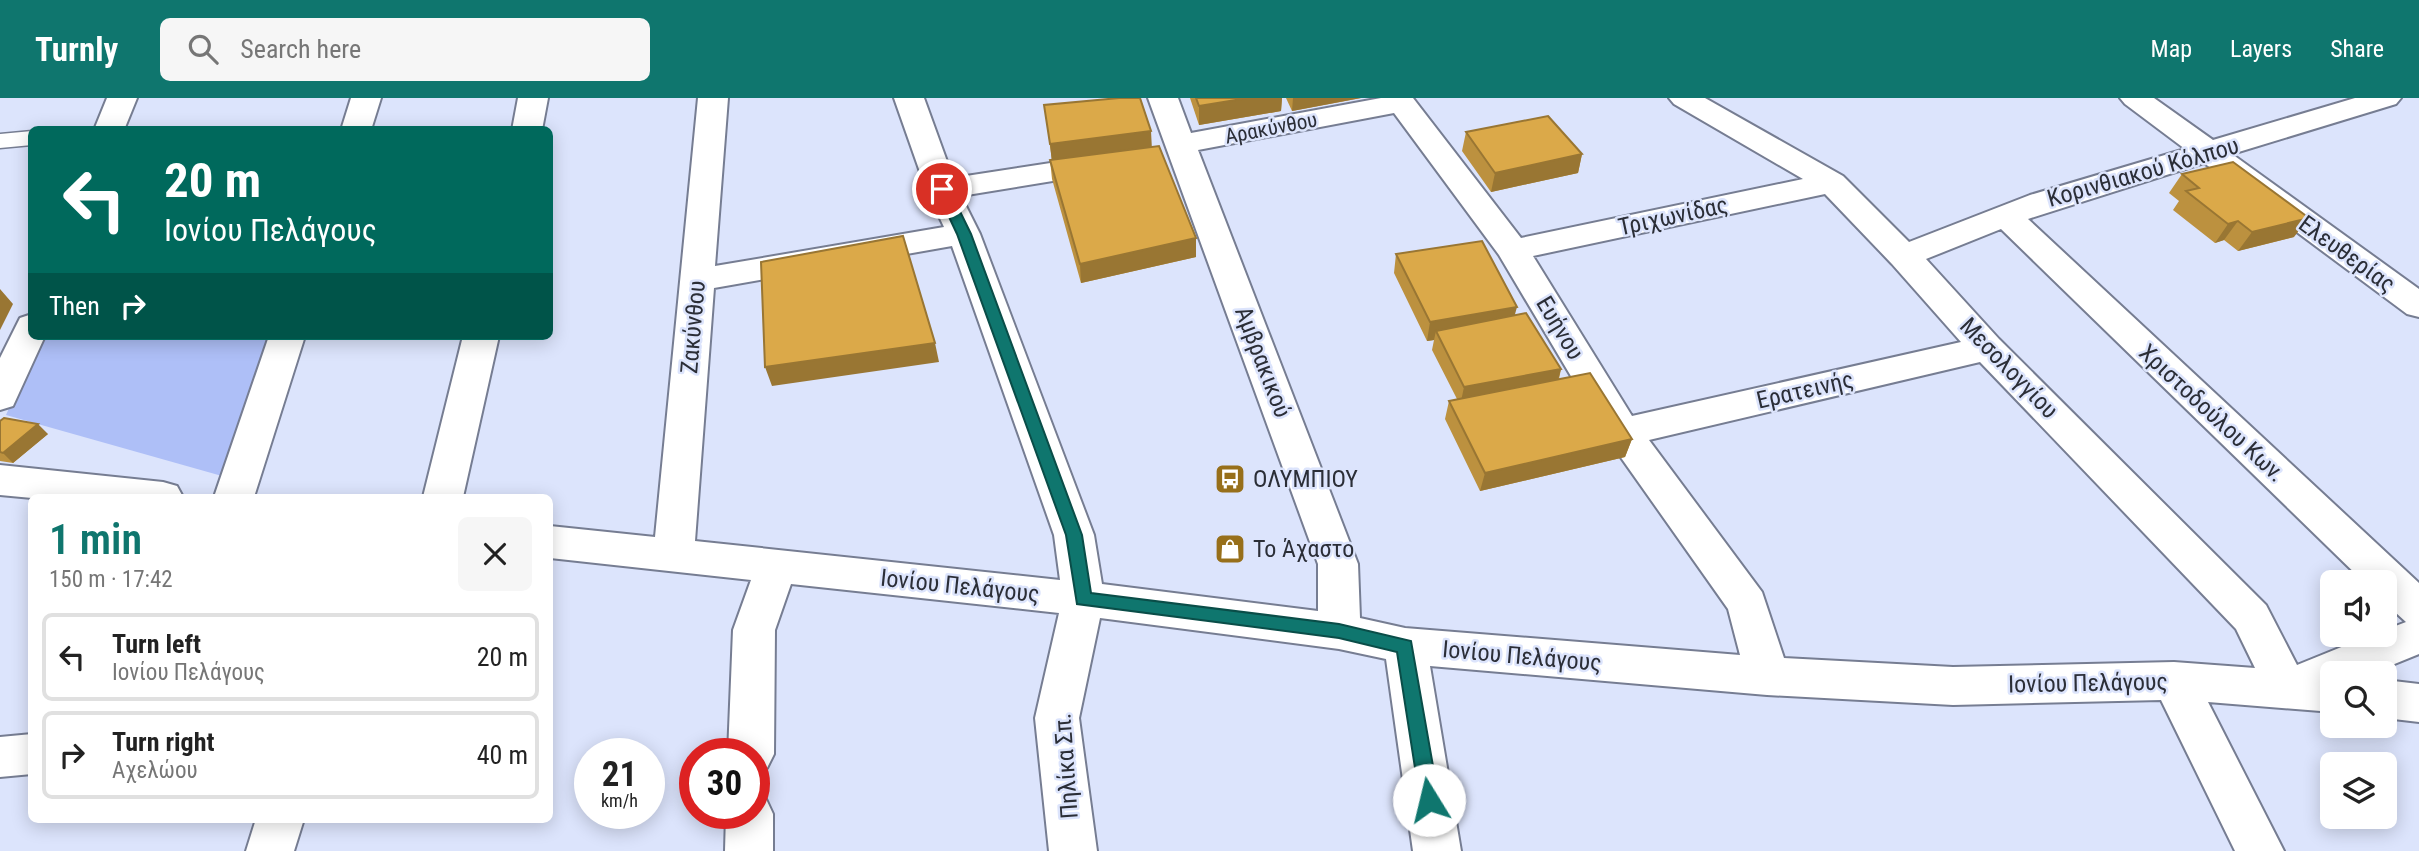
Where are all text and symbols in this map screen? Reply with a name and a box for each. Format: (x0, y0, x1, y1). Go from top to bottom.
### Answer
search box (160, 18, 650, 81)
text: Turnly (35, 30, 118, 69)
icon: search (184, 30, 222, 68)
text: Search here (240, 34, 361, 64)
text: Map (2151, 35, 2192, 63)
text: Layers (2230, 35, 2292, 63)
text: Share (2330, 35, 2384, 63)
street label: Αρακύνθου (1223, 107, 1319, 149)
street label: Κορινθιακού Κόλπου (2044, 131, 2242, 213)
text: 20 m (164, 152, 261, 209)
icon: left (49, 154, 140, 245)
pin (912, 159, 972, 219)
icon: arrive (923, 170, 961, 208)
street label: Τριχωνίδας (1616, 191, 1730, 241)
street label: Ελευθερίας (2293, 210, 2401, 298)
text: Ιονίου Πελάγους (164, 211, 377, 249)
street label: Ζακύνθου (675, 279, 711, 375)
icon: right (114, 287, 152, 325)
text: Then (49, 291, 100, 321)
street label: Ευήνου (1530, 291, 1590, 365)
street label: Αμβρακικού (1229, 303, 1297, 421)
street label: Μεσολογγίου (1954, 312, 2064, 424)
street label: Χριστοδούλου Κων. (2133, 338, 2291, 488)
street label: Ερατεινής (1754, 365, 1856, 415)
bus stop icon: ΟΛΥΜΠΙΟΥ (1213, 462, 1247, 496)
place label: ΟΛΥΜΠΙΟΥ (1253, 465, 1358, 493)
text: 1 min (49, 515, 142, 564)
button: close (458, 517, 532, 591)
shop icon: Το Άχαστο (1213, 532, 1247, 566)
place label: Το Άχαστο (1253, 535, 1354, 563)
street label: Ιονίου Πελάγους (879, 564, 1041, 608)
text: 150 m · 17:42 (49, 566, 173, 593)
map controls (2320, 570, 2397, 829)
button: sound (2320, 570, 2397, 647)
text: Turn left (112, 629, 201, 659)
street label: Ιονίου Πελάγους (1441, 635, 1603, 677)
icon: left (53, 638, 91, 676)
text: 20 m (477, 642, 528, 672)
text: Ιονίου Πελάγους (112, 659, 265, 686)
button: search (2320, 661, 2397, 738)
street label: Ιονίου Πελάγους (2008, 668, 2168, 698)
street label: Πηλίκα Σπ. (1048, 712, 1084, 820)
text: Turn right (112, 727, 214, 757)
icon: right (53, 736, 91, 774)
speed limit sign: 30 (679, 738, 770, 829)
text: 40 m (477, 740, 528, 770)
button: layers (2320, 752, 2397, 829)
text: 21 (602, 754, 637, 795)
text: Αχελώου (112, 757, 198, 784)
position arrow (1392, 763, 1466, 837)
text: km/h (601, 790, 638, 811)

